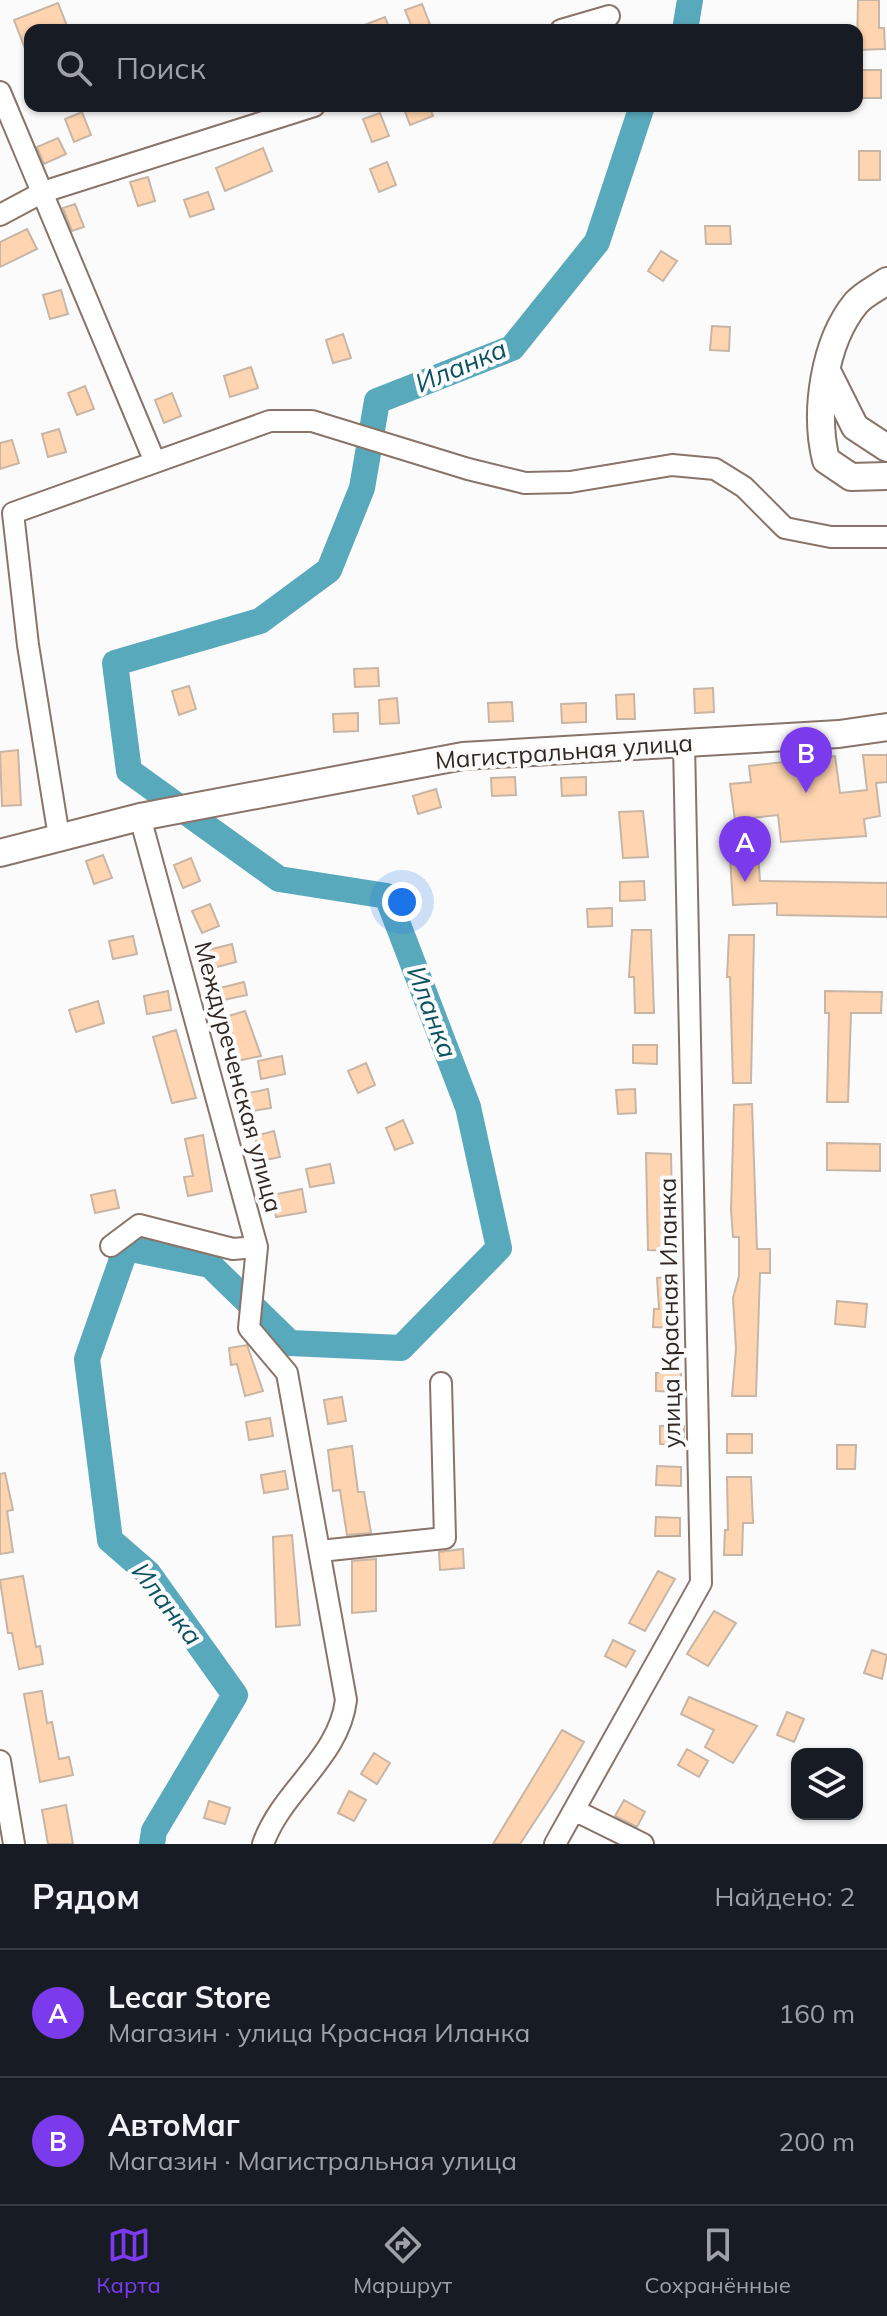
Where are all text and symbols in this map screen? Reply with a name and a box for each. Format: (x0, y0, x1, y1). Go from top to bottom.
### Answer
search box (24, 24, 863, 112)
icon: search (52, 46, 96, 90)
text: Поиск (116, 49, 206, 87)
water label: Иланка (410, 332, 511, 399)
street label: Магистральная улица (434, 727, 694, 775)
pin: B (780, 727, 832, 793)
pin: A (719, 816, 771, 882)
your location (382, 882, 422, 922)
street label: Междуреченская улица (188, 938, 290, 1215)
water label: Иланка (400, 961, 465, 1063)
street label: улица Красная Иланка (652, 1178, 686, 1448)
water label: Иланка (125, 1556, 210, 1652)
map controls (791, 1748, 863, 1820)
button: layers (791, 1748, 863, 1820)
text: Рядом (32, 1875, 140, 1918)
text: Найдено: 2 (715, 1880, 855, 1913)
text: Lecar Store (108, 1978, 271, 2016)
text: A (48, 1997, 68, 2030)
text: 160 m (779, 1997, 855, 2030)
text: Магазин · улица Красная Иланка (108, 2016, 530, 2049)
text: АвтоМаг (108, 2106, 240, 2144)
text: B (49, 2125, 67, 2158)
text: 200 m (779, 2125, 855, 2158)
text: Магазин · Магистральная улица (108, 2144, 517, 2177)
tab: Карта (96, 2223, 161, 2299)
tab: Маршрут (353, 2223, 452, 2299)
tab: Сохранённые (644, 2223, 791, 2299)

